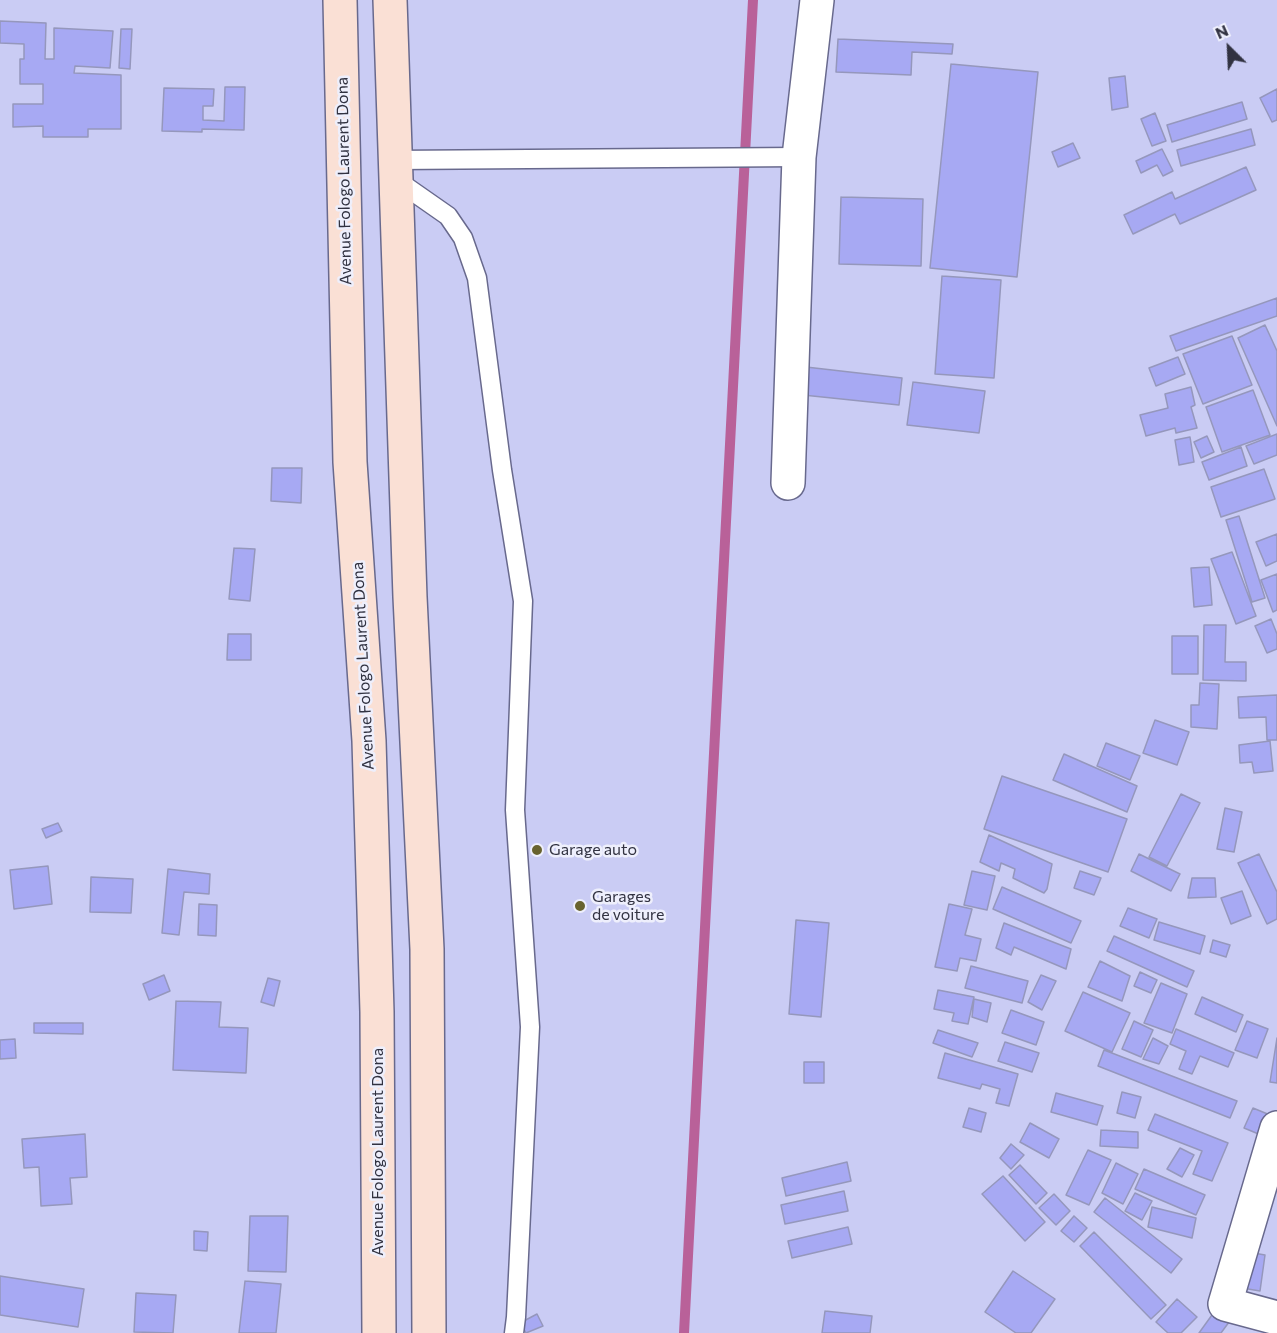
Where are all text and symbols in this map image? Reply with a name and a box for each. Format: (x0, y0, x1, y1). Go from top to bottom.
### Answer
north arrow (1199, 18, 1259, 78)
text: N (1212, 20, 1231, 42)
street label: Avenue Fologo Laurent Dona (333, 77, 355, 285)
street label: Avenue Fologo Laurent Dona (348, 562, 378, 770)
place label: Garage auto (549, 840, 637, 860)
marker: Garage auto (530, 843, 544, 857)
place label: Garages de voiture (592, 887, 664, 925)
marker: Garages de voiture (573, 899, 587, 913)
street label: Avenue Fologo Laurent Dona (368, 1048, 388, 1256)

